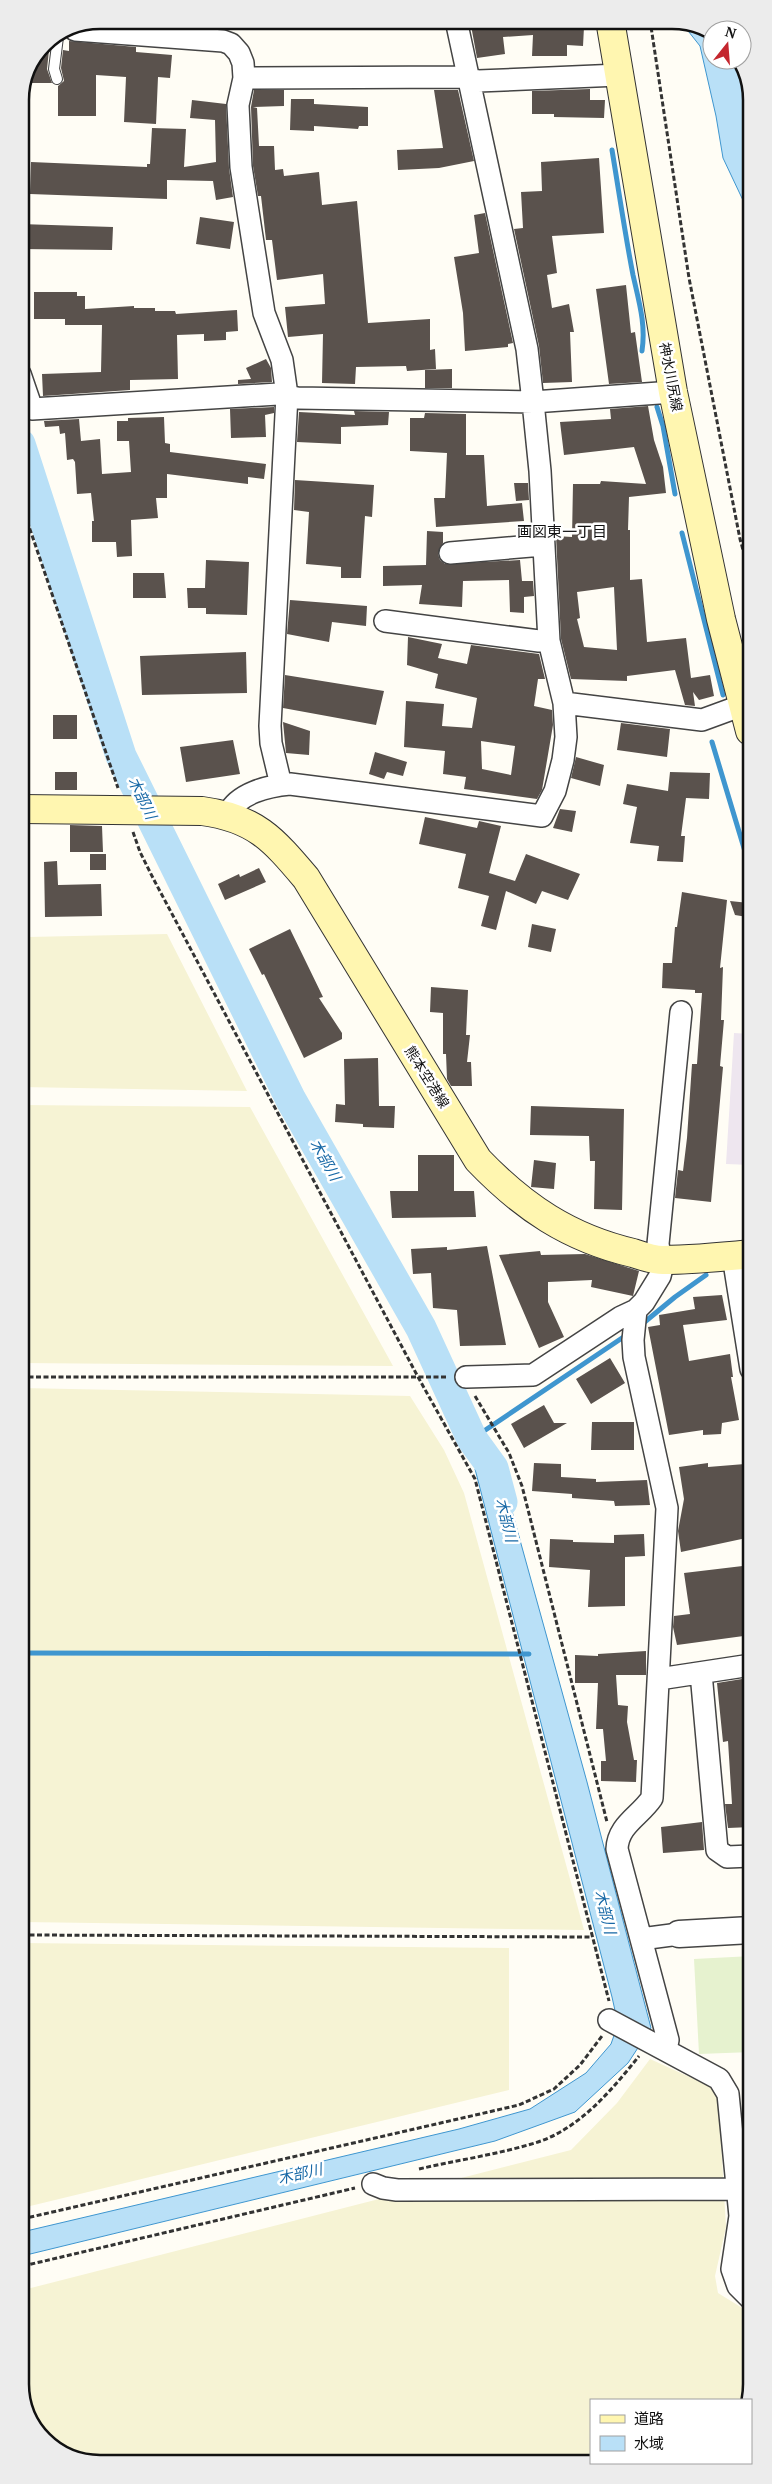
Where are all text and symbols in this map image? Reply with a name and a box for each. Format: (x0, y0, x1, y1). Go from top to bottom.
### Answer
north arrow (702, 20, 752, 70)
text: N (723, 21, 739, 43)
street label: 神水川尻線 (655, 341, 687, 413)
district label: 画図東一丁目 (517, 521, 607, 541)
water label: 木部川 (124, 773, 163, 824)
street label: 熊本空港線 (401, 1042, 454, 1111)
water label: 木部川 (306, 1135, 347, 1186)
water label: 木部川 (492, 1495, 523, 1546)
water label: 木部川 (591, 1887, 622, 1938)
water label: 木部川 (276, 2158, 326, 2188)
legend (590, 2399, 752, 2464)
text: 道路 (634, 2408, 664, 2428)
text: 水域 (634, 2433, 664, 2453)

